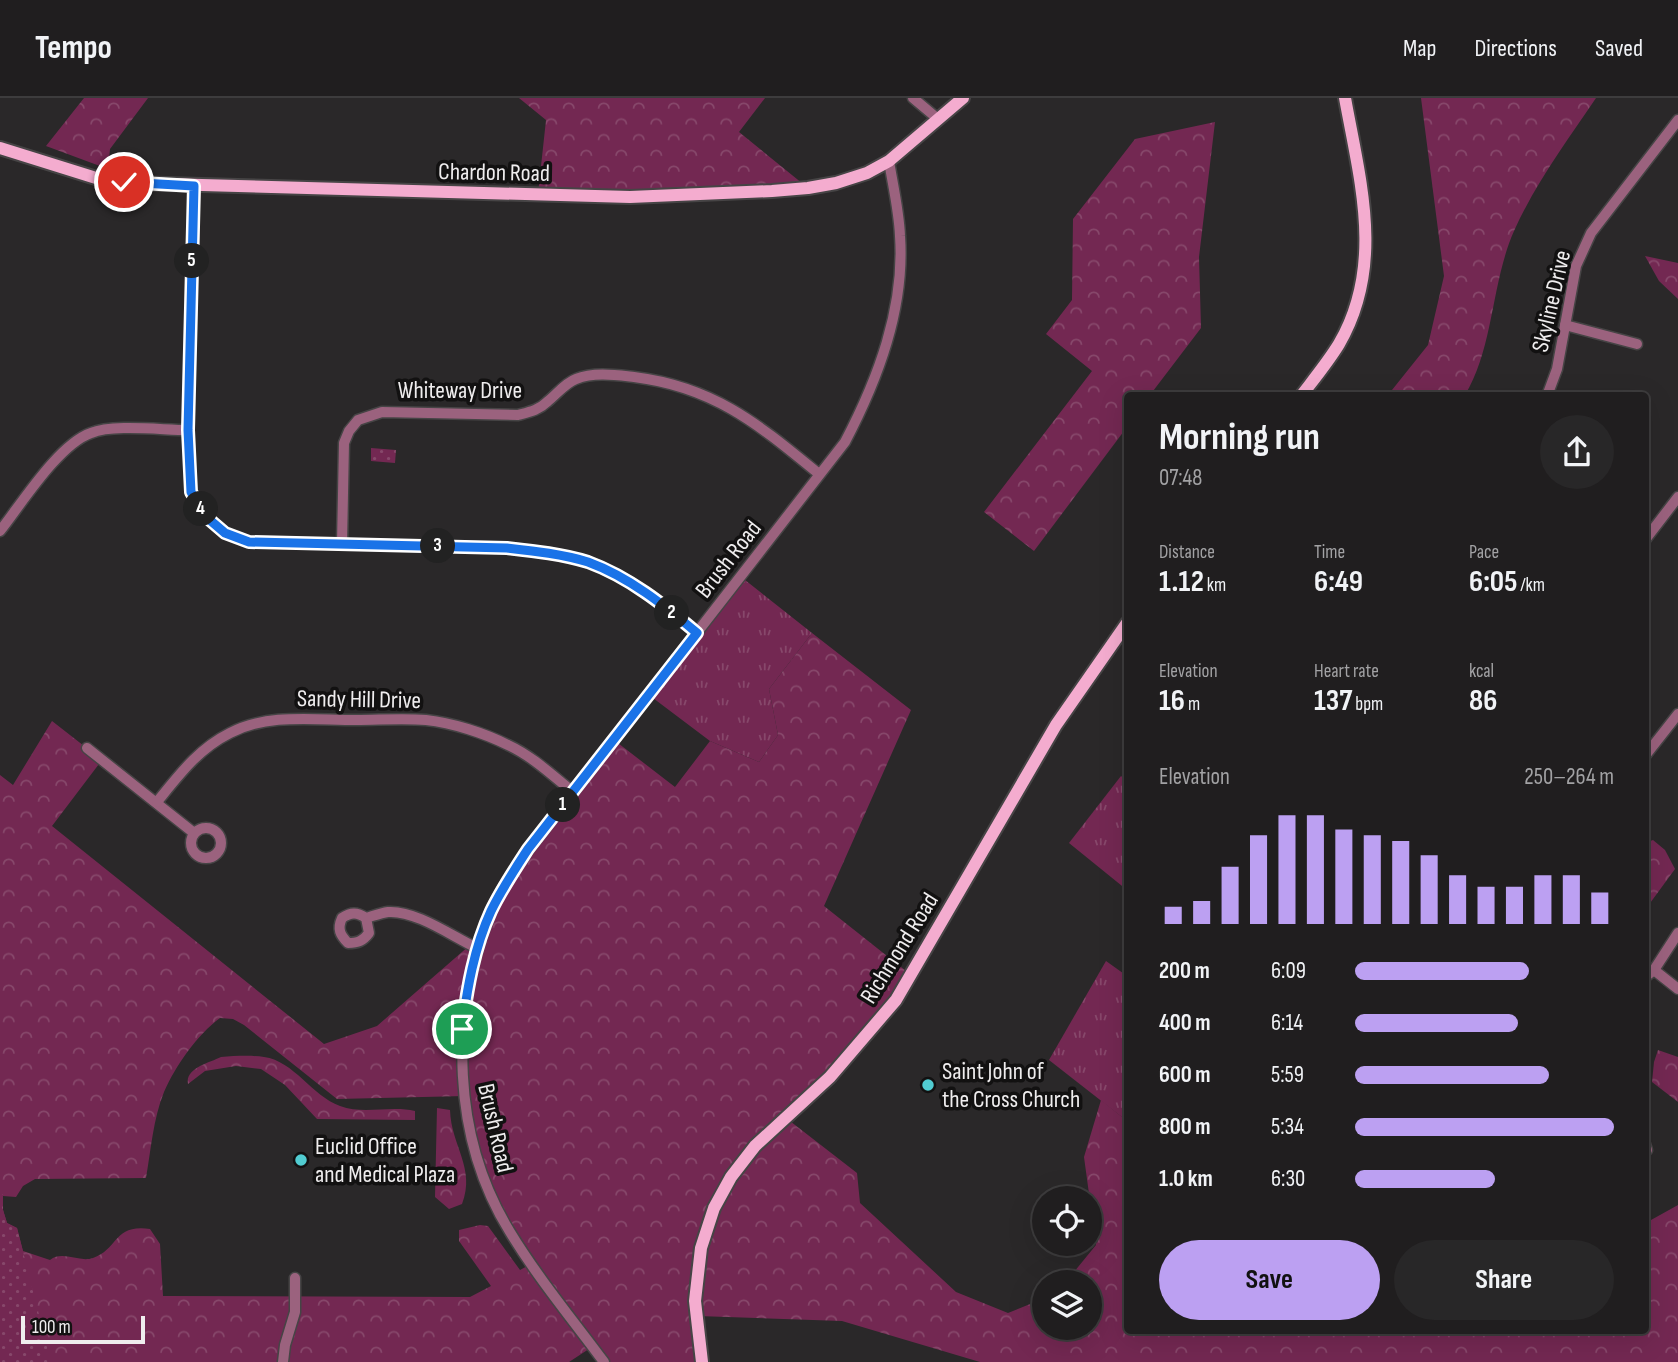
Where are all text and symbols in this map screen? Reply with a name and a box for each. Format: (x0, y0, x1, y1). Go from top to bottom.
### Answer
text: Tempo (35, 28, 112, 68)
text: Map (1403, 34, 1436, 63)
text: Directions (1474, 34, 1557, 63)
text: Saved (1595, 34, 1643, 63)
pin (94, 152, 154, 212)
street label: Chardon Road (438, 157, 550, 188)
icon: check (105, 163, 143, 201)
pin: 5 (174, 244, 210, 278)
street label: Skyline Drive (1526, 247, 1577, 355)
text: 5 (187, 249, 196, 272)
street label: Whiteway Drive (398, 376, 522, 405)
text: Morning run (1159, 415, 1320, 460)
button: share (1540, 415, 1614, 489)
text: 07:48 (1159, 464, 1202, 492)
pin: 4 (184, 492, 218, 526)
text: 4 (196, 497, 205, 520)
street label: Brush Road (689, 515, 768, 604)
pin: 3 (420, 528, 456, 564)
text: 3 (433, 534, 442, 557)
text: Distance (1159, 541, 1215, 564)
text: Time (1314, 541, 1345, 564)
text: Pace (1469, 541, 1499, 564)
text: 1.12 (1159, 564, 1204, 600)
text: 6:49 (1314, 564, 1363, 600)
text: 6:05 (1469, 564, 1517, 600)
text: km (1204, 574, 1226, 597)
text: /km (1517, 574, 1545, 597)
pin: 2 (654, 596, 690, 630)
text: 2 (667, 601, 676, 624)
text: Elevation (1159, 660, 1218, 683)
text: Heart rate (1314, 660, 1379, 683)
text: kcal (1469, 660, 1494, 683)
text: 16 (1159, 683, 1185, 719)
text: 137 (1314, 683, 1352, 719)
text: 86 (1469, 683, 1497, 719)
street label: Sandy Hill Drive (297, 684, 421, 715)
text: m (1185, 693, 1200, 716)
text: bpm (1352, 693, 1383, 716)
text: Elevation (1159, 763, 1230, 791)
text: 250–264 m (1524, 763, 1614, 791)
pin: 1 (546, 788, 580, 822)
text: 1 (559, 793, 566, 816)
street label: Richmond Road (854, 888, 945, 1009)
text: 200 m (1159, 957, 1210, 985)
text: 6:09 (1271, 957, 1306, 985)
pin (432, 999, 492, 1059)
text: 400 m (1159, 1009, 1210, 1037)
text: 6:14 (1271, 1009, 1303, 1037)
icon: arrive (443, 1010, 481, 1048)
place label: Saint John of the Cross Church (942, 1057, 1080, 1114)
text: 600 m (1159, 1061, 1211, 1089)
text: 5:59 (1271, 1061, 1304, 1089)
marker: Saint John of the Cross Church (920, 1077, 936, 1093)
street label: Brush Road (471, 1081, 520, 1175)
text: 800 m (1159, 1113, 1211, 1141)
text: 5:34 (1271, 1113, 1304, 1141)
place label: Euclid Office and Medical Plaza (315, 1132, 455, 1189)
marker: Euclid Office and Medical Plaza (293, 1152, 309, 1168)
text: 1.0 km (1159, 1165, 1213, 1193)
text: 6:30 (1271, 1165, 1305, 1193)
map controls (1032, 1186, 1102, 1340)
button: locate (1032, 1186, 1102, 1256)
button: Save (1159, 1240, 1380, 1320)
button: Share (1394, 1240, 1614, 1320)
button: layers (1032, 1270, 1102, 1340)
scale bar (21, 1313, 145, 1345)
text: 100 m (32, 1316, 71, 1339)

